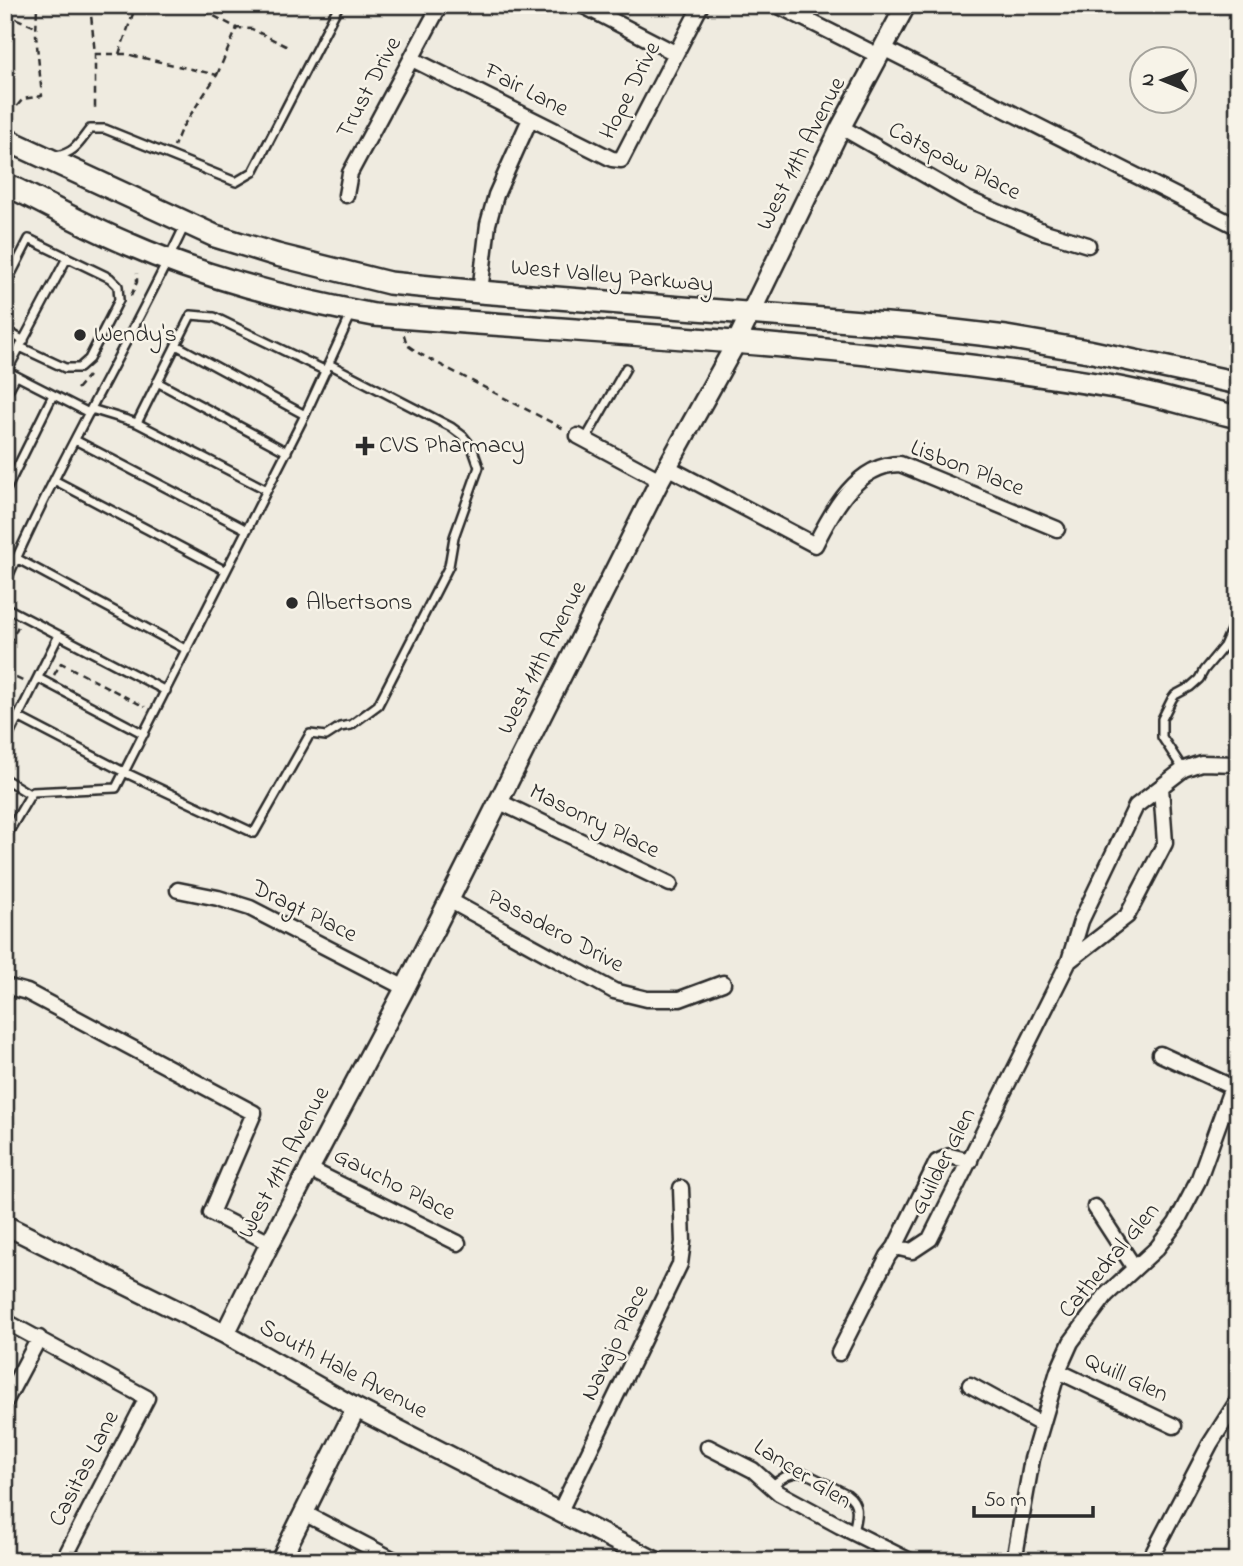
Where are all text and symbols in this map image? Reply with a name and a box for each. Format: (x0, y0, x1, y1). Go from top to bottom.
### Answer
street label: Trust Drive (328, 30, 412, 145)
street label: Hope Drive (591, 35, 671, 146)
north arrow (1128, 46, 1198, 116)
street label: Fair Lane (477, 54, 575, 127)
street label: West 11th Avenue (748, 71, 856, 237)
text: N (1135, 73, 1162, 86)
street label: Catspaw Place (881, 113, 1027, 211)
street label: West Valley Parkway (509, 251, 715, 304)
place label: Wendy's (94, 318, 177, 354)
marker: Wendy's (72, 327, 88, 343)
place label: CVS Pharmacy (379, 429, 525, 465)
street label: Lisbon Place (905, 431, 1029, 507)
marker: CVS Pharmacy (357, 438, 373, 454)
street label: West 11th Avenue (489, 575, 597, 741)
place label: Albertsons (306, 586, 413, 621)
marker: Albertsons (284, 595, 300, 611)
street label: Masonry Place (522, 775, 666, 870)
street label: Dragt Place (244, 871, 363, 953)
street label: Pasadero Drive (480, 881, 630, 983)
street label: West 11th Avenue (230, 1080, 340, 1245)
street label: Guilder Glen (902, 1102, 986, 1222)
street label: Gaucho Place (327, 1139, 461, 1231)
street label: Cathedral Glen (1051, 1195, 1169, 1327)
street label: Navajo Place (573, 1279, 659, 1407)
street label: South Hale Avenue (252, 1311, 434, 1429)
street label: Quill Glen (1078, 1343, 1174, 1413)
street label: Casitas Lane (41, 1405, 129, 1533)
street label: Lancer Glen (746, 1431, 858, 1519)
scale bar (974, 1475, 1092, 1519)
text: 50 m (984, 1486, 1027, 1516)

